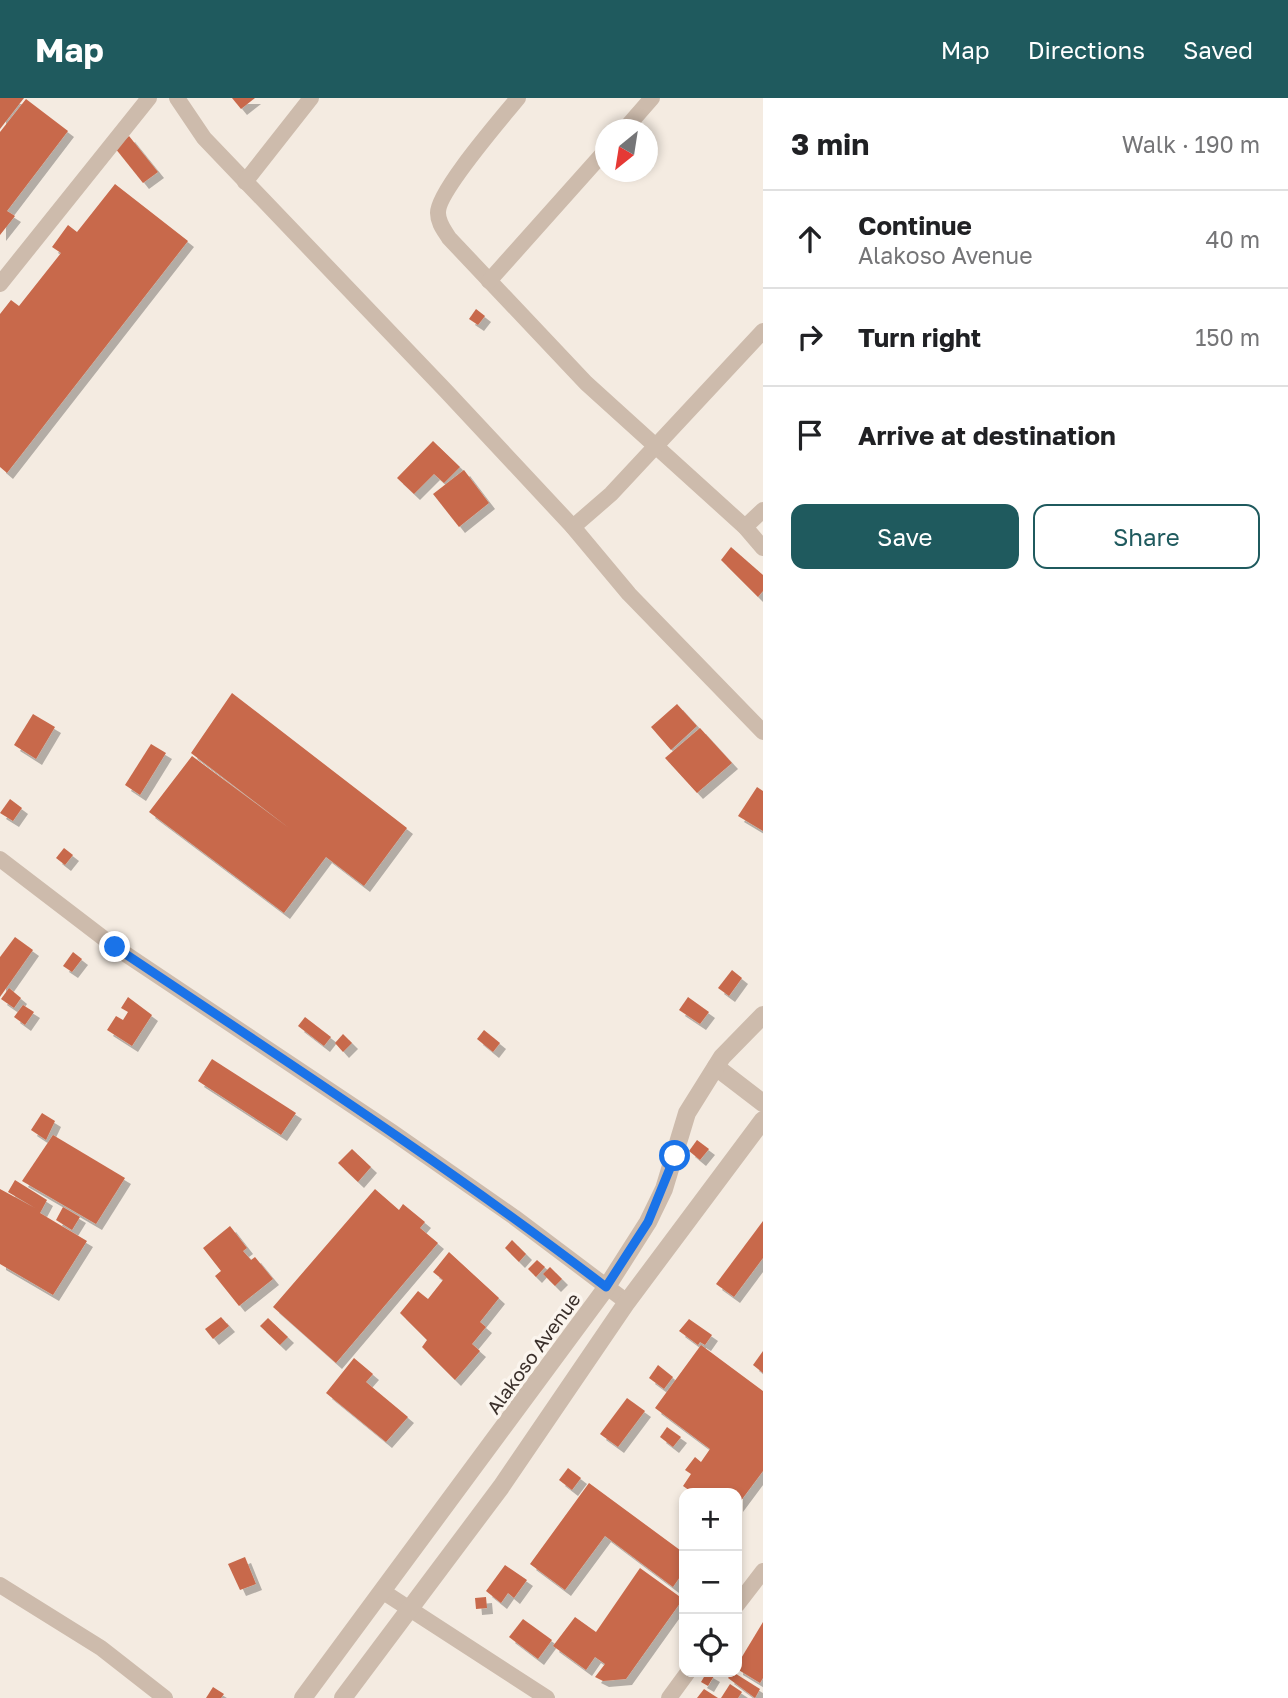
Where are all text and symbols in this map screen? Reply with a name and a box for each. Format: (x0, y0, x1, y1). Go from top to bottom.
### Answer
text: Map (35, 30, 104, 69)
text: Map (941, 35, 990, 64)
text: Directions (1028, 35, 1145, 64)
text: Saved (1183, 35, 1253, 64)
north arrow (595, 119, 658, 182)
text: 3 min (791, 126, 869, 162)
text: Walk · 190 m (1122, 130, 1260, 158)
text: Continue (858, 210, 972, 241)
icon: ahead (791, 220, 829, 258)
text: 40 m (1206, 225, 1260, 253)
text: Alakoso Avenue (858, 241, 1033, 269)
icon: right (791, 318, 829, 356)
text: Turn right (858, 322, 981, 353)
text: 150 m (1195, 323, 1260, 351)
icon: arrive (791, 416, 829, 454)
text: Arrive at destination (858, 420, 1116, 451)
button: Save (791, 504, 1019, 569)
button: Share (1033, 504, 1260, 569)
route end (99, 931, 130, 962)
route start (659, 1140, 690, 1171)
street label: Alakoso Avenue (481, 1288, 585, 1418)
map controls (679, 1488, 742, 1677)
button: + (679, 1488, 742, 1551)
button: − (679, 1551, 742, 1614)
button: locate (679, 1614, 742, 1677)

